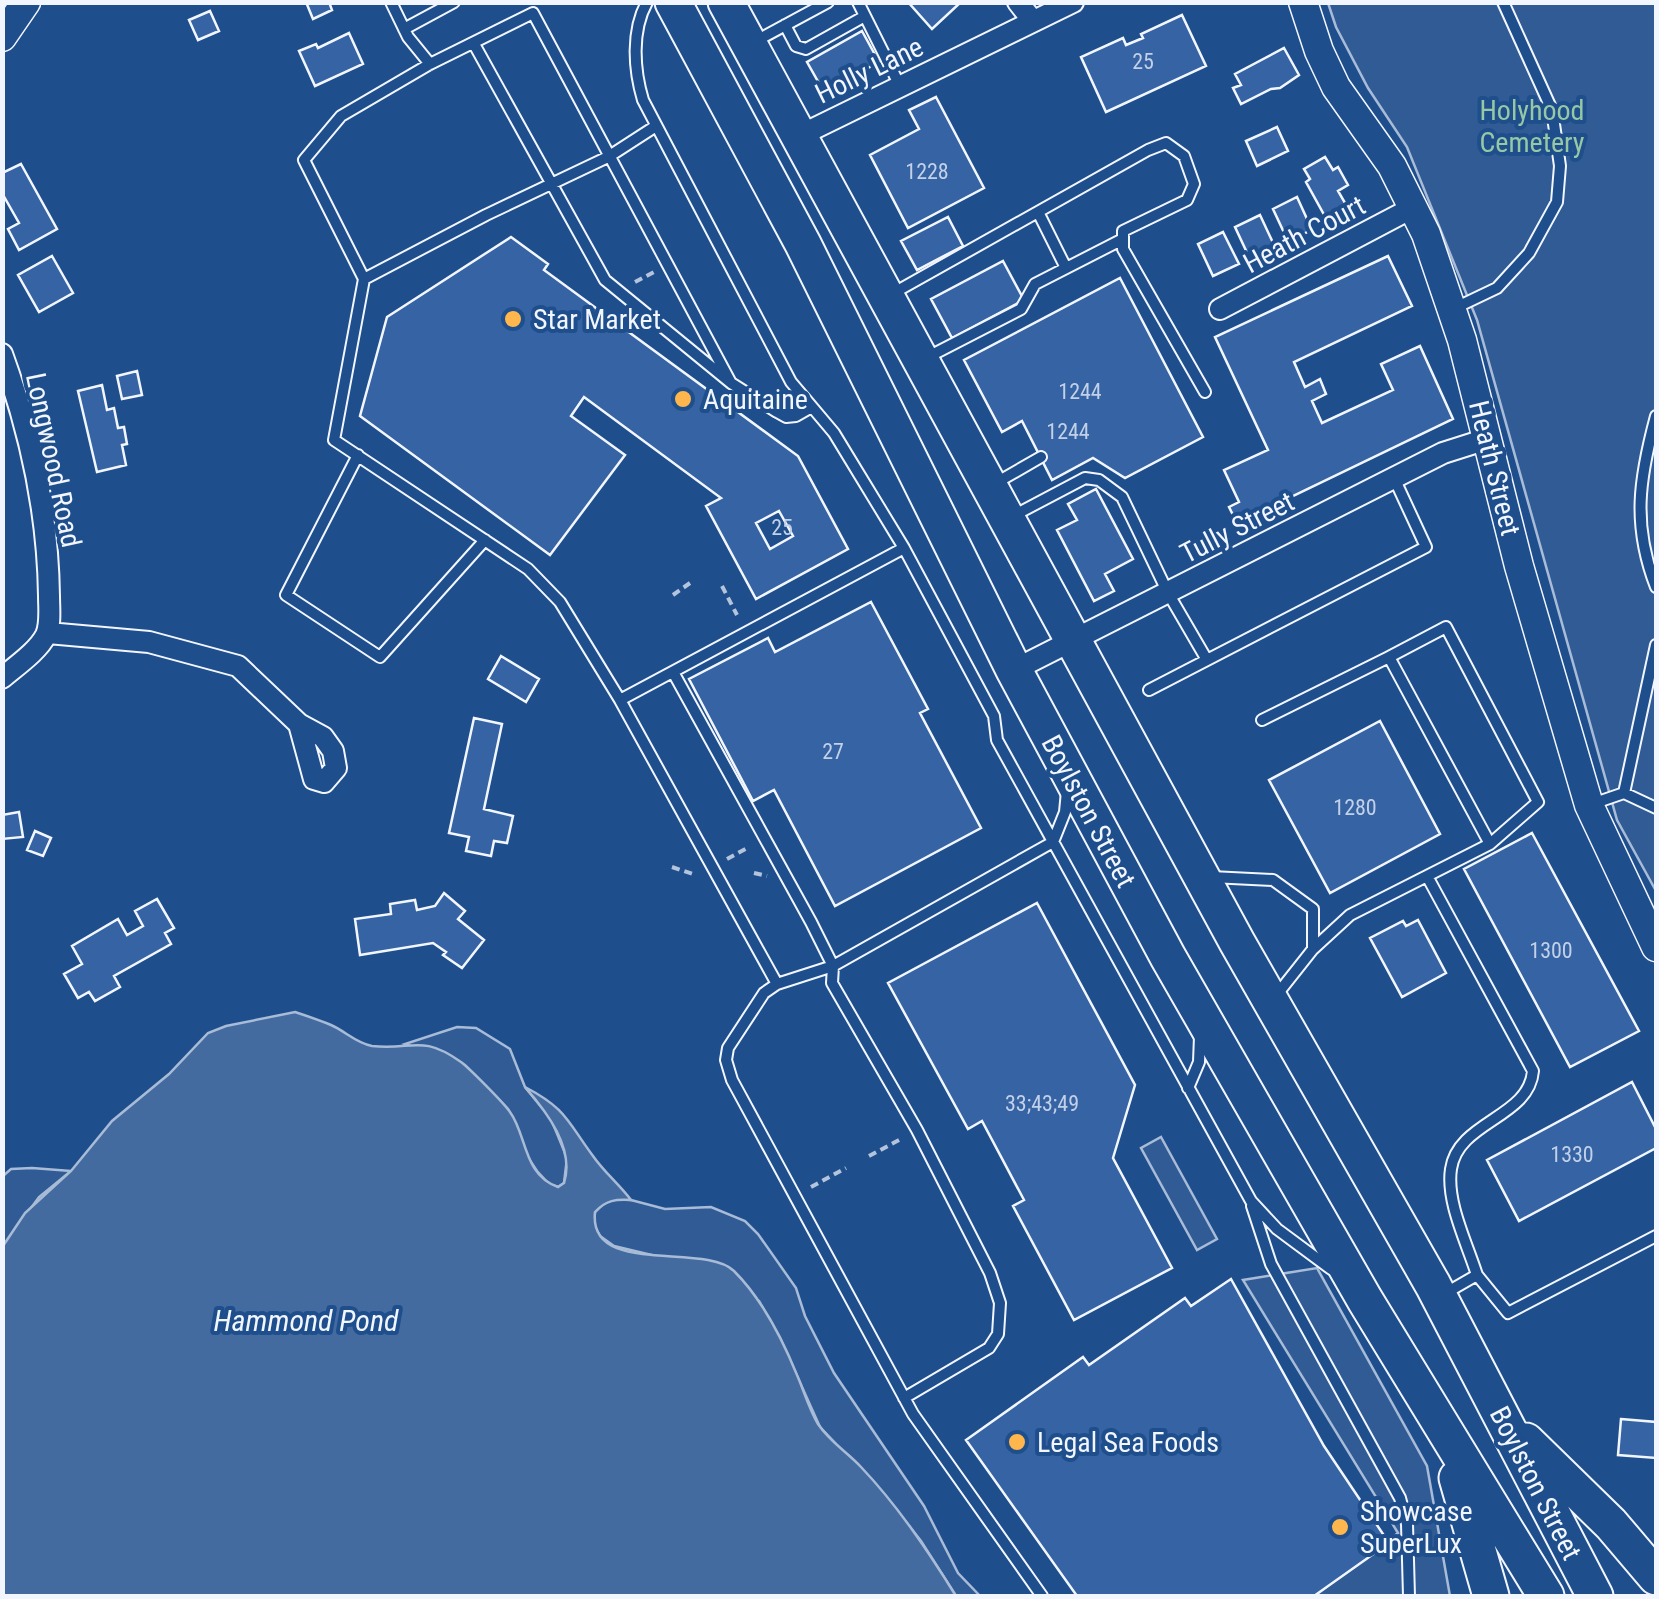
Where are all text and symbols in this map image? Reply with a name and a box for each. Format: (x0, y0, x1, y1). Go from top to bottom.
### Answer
street label: Holly Lane (810, 30, 928, 111)
house number: 25 (1132, 49, 1154, 74)
park label: Holyhood Cemetery (1479, 94, 1585, 159)
house number: 1228 (905, 159, 949, 184)
street label: Heath Court (1238, 189, 1371, 280)
place label: Star Market (533, 303, 661, 336)
marker: Star Market (502, 308, 524, 330)
street label: Longwood Road (19, 370, 88, 550)
house number: 1244 (1058, 379, 1102, 404)
place label: Aquitaine (703, 383, 808, 416)
marker: Aquitaine (672, 388, 694, 410)
street label: Heath Street (1462, 397, 1527, 539)
house number: 1244 (1046, 419, 1090, 444)
street label: Tully Street (1175, 485, 1300, 570)
house number: 25 (771, 515, 793, 540)
street label: Boylston Street (1035, 729, 1142, 893)
house number: 27 (822, 739, 844, 764)
house number: 1280 (1333, 795, 1377, 820)
house number: 1300 (1529, 938, 1573, 963)
house number: 33;43;49 (1005, 1091, 1079, 1116)
house number: 1330 (1550, 1142, 1594, 1167)
water label: Hammond Pond (214, 1303, 399, 1338)
street label: Boylston Street (1483, 1401, 1588, 1565)
place label: Legal Sea Foods (1037, 1426, 1219, 1459)
marker: Legal Sea Foods (1006, 1431, 1028, 1453)
place label: Showcase SuperLux (1360, 1495, 1473, 1560)
marker: Showcase SuperLux (1329, 1516, 1351, 1538)

